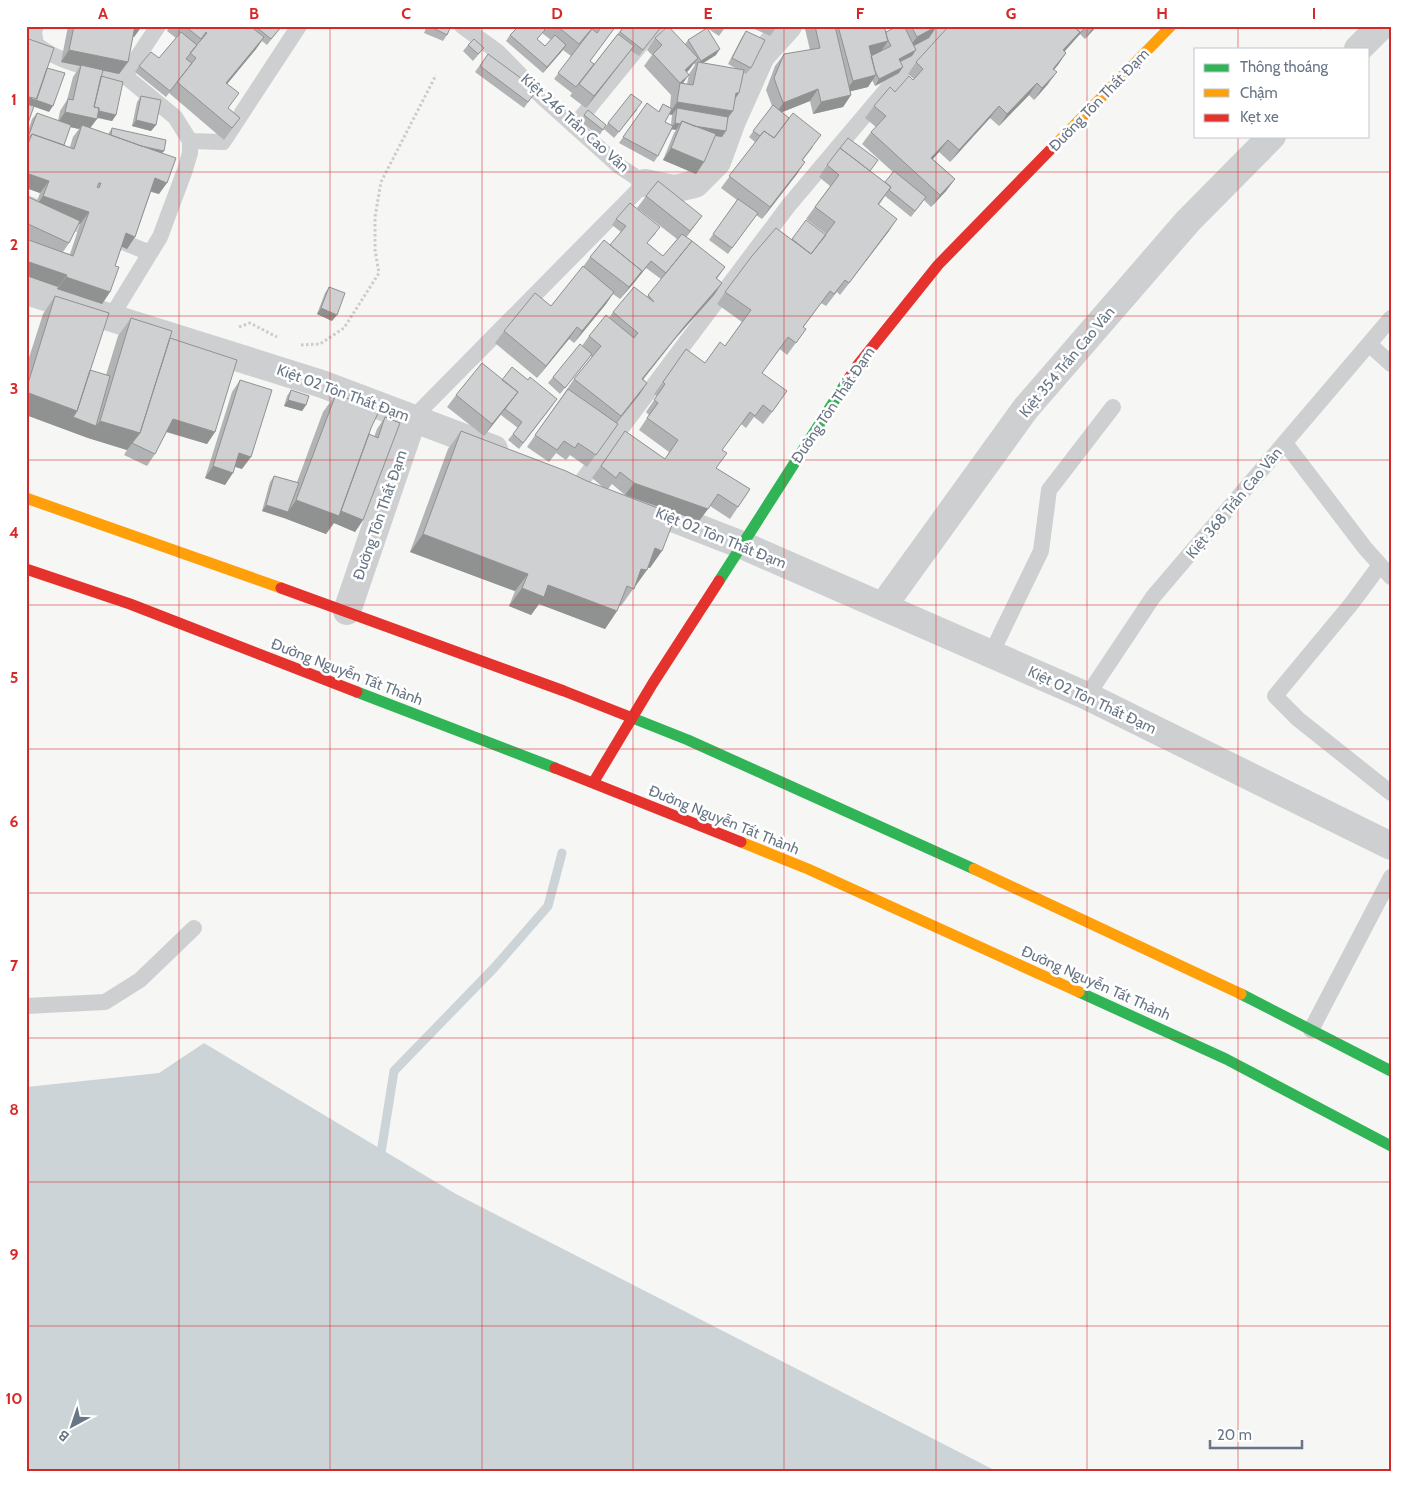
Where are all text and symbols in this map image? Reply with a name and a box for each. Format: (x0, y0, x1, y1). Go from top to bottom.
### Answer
text: A (98, 4, 108, 23)
text: B (249, 4, 259, 23)
text: C (401, 4, 411, 23)
text: D (551, 4, 563, 23)
text: E (703, 4, 713, 23)
text: F (856, 4, 865, 23)
text: G (1006, 4, 1016, 23)
text: H (1156, 4, 1168, 23)
text: I (1312, 4, 1316, 23)
street label: Đường Tôn Thất Đạm (1045, 45, 1153, 155)
legend (1194, 48, 1370, 138)
text: Thông thoáng (1240, 58, 1329, 76)
street label: Kiệt 246 Trần Cao Vân (517, 70, 633, 176)
text: Chậm (1240, 84, 1278, 102)
text: 1 (11, 90, 17, 109)
text: Kẹt xe (1240, 108, 1279, 126)
text: 2 (10, 235, 18, 254)
street label: Kiệt 354 Trần Cao Vân (1015, 303, 1119, 421)
street label: Đường Tôn Thất Đạm (788, 344, 878, 466)
street label: Kiệt 02 Tôn Thất Đạm (274, 361, 412, 425)
text: 3 (10, 379, 18, 398)
street label: Kiệt 368 Trần Cao Vân (1182, 444, 1286, 562)
street label: Đường Tôn Thất Đạm (349, 448, 411, 582)
street label: Kiệt 02 Tôn Thất Đạm (653, 504, 789, 572)
text: 4 (9, 523, 19, 542)
street label: Đường Nguyễn Tất Thành (269, 635, 425, 709)
street label: Kiệt 02 Tôn Thất Đạm (1025, 662, 1159, 738)
text: 5 (10, 668, 18, 687)
street label: Đường Nguyễn Tất Thành (646, 781, 802, 859)
text: 6 (10, 812, 19, 831)
street label: Đường Nguyễn Tất Thành (1019, 942, 1173, 1024)
text: 7 (10, 956, 19, 975)
text: 8 (9, 1100, 19, 1119)
text: 9 (10, 1245, 19, 1264)
text: 10 (5, 1389, 23, 1408)
north arrow (48, 1400, 98, 1450)
scale bar (1210, 1418, 1302, 1450)
text: B (54, 1426, 73, 1446)
text: 20 m (1217, 1426, 1252, 1444)

